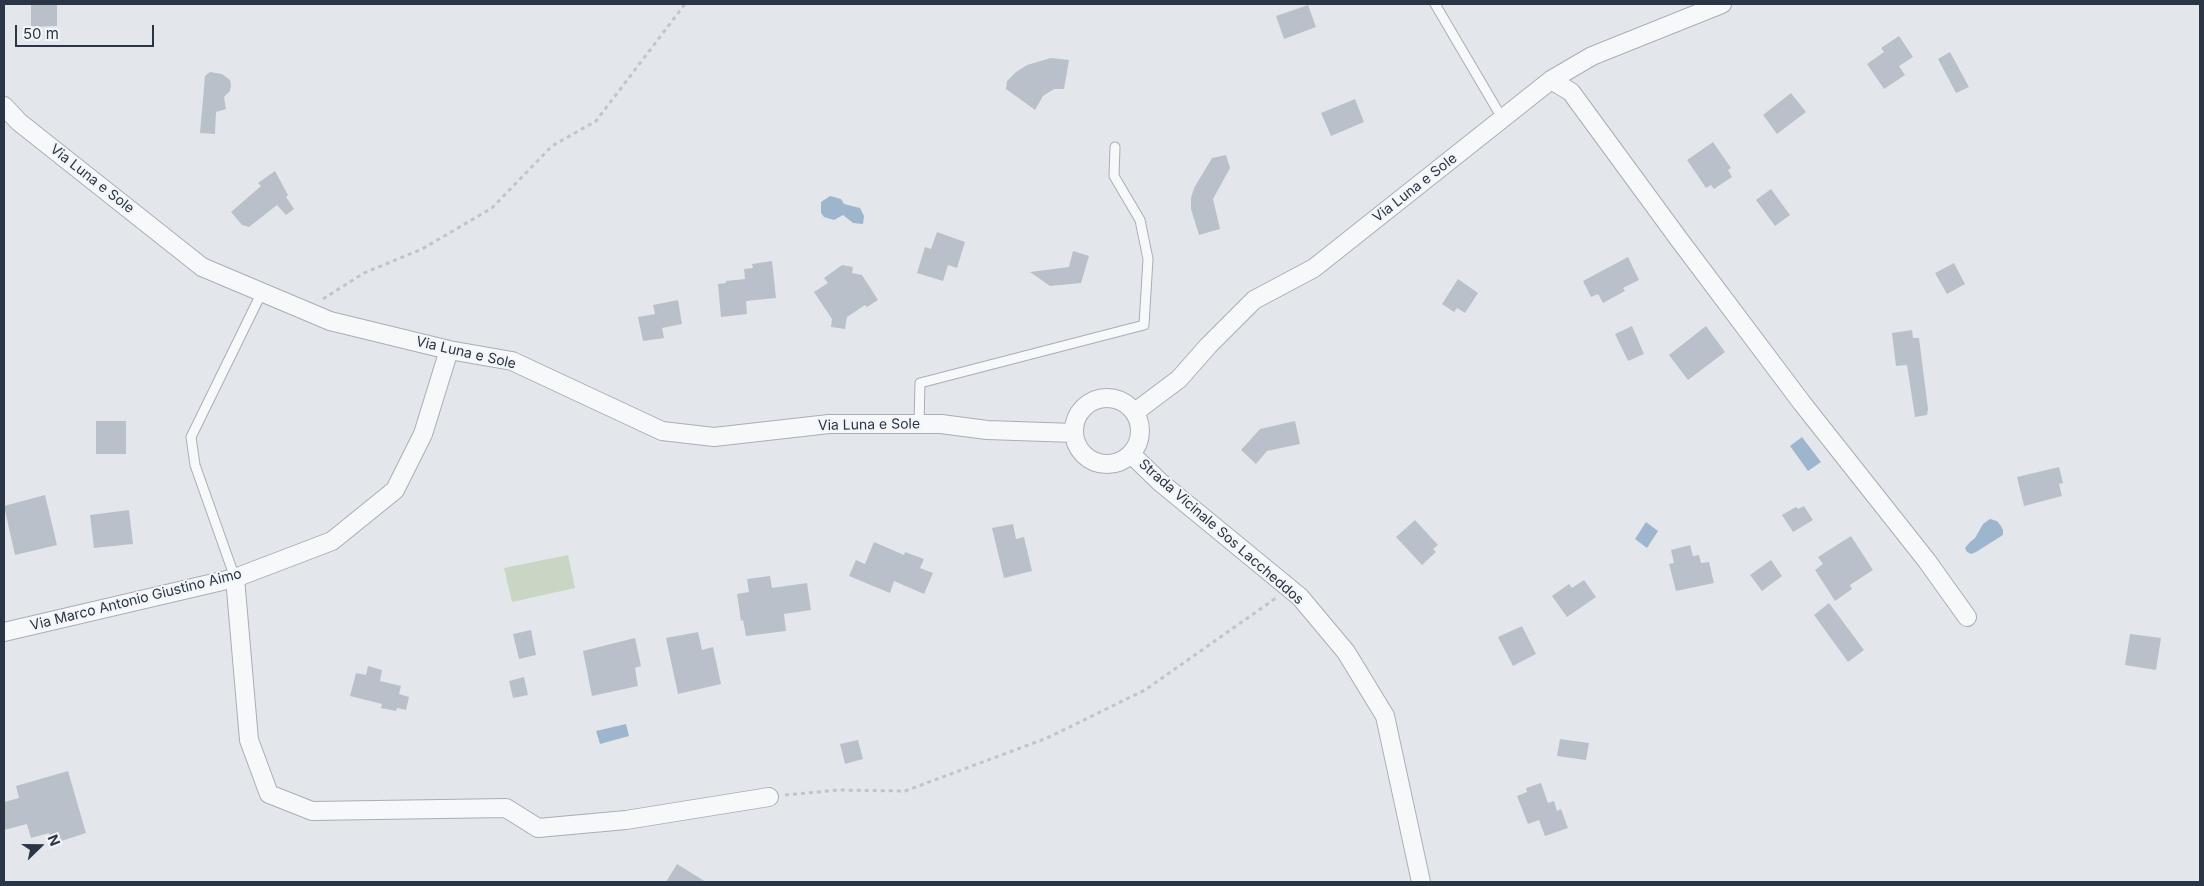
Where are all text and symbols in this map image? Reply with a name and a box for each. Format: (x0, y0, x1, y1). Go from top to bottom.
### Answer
scale bar (18, 15, 156, 47)
text: 50 m (23, 24, 59, 43)
street label: Via Luna e Sole (47, 141, 137, 217)
street label: Via Luna e Sole (1370, 150, 1460, 226)
street label: Via Luna e Sole (414, 333, 518, 373)
street label: Via Luna e Sole (818, 416, 920, 434)
street label: Strada Vicinale Sos Laccheddos (1135, 456, 1307, 608)
street label: Via Marco Antonio Giustino Aimo (29, 566, 243, 634)
north arrow (15, 821, 65, 871)
text: N (44, 832, 64, 848)

